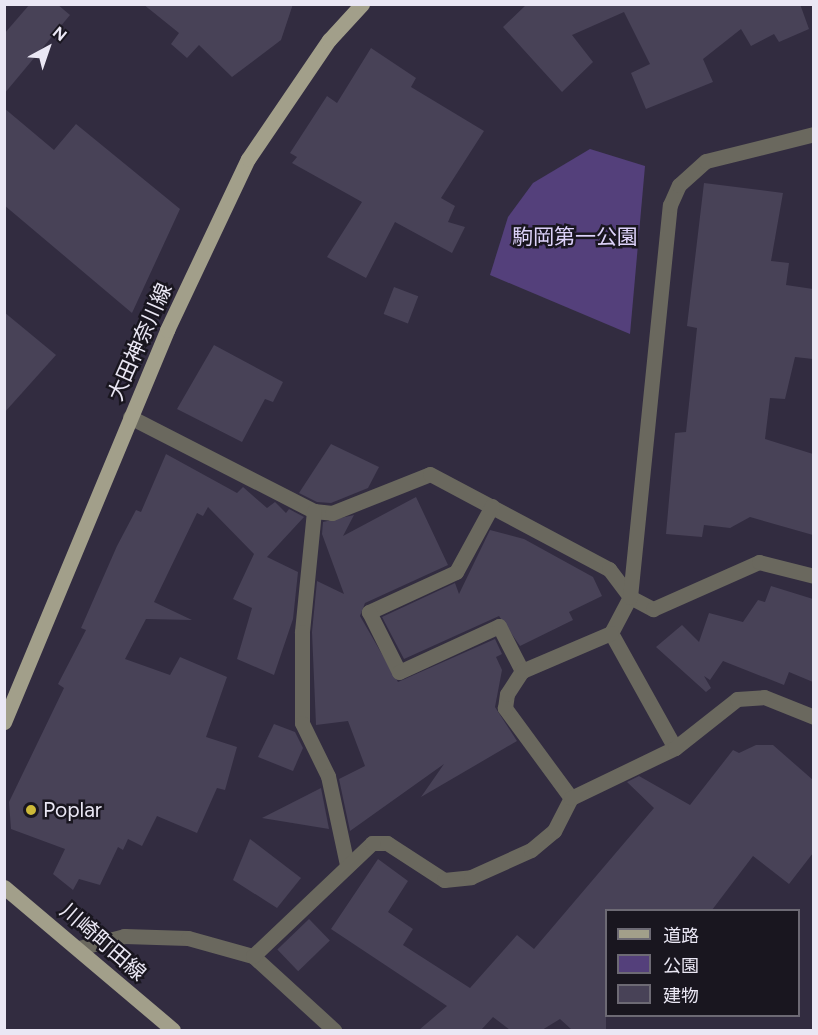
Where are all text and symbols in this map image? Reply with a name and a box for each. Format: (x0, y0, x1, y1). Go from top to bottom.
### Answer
north arrow (18, 18, 78, 78)
text: N (49, 23, 71, 45)
park label: 駒岡第一公園 (512, 224, 638, 250)
street label: 大田神奈川線 (103, 279, 177, 405)
place label: Poplar (43, 797, 102, 823)
marker: Poplar (24, 803, 38, 817)
street label: 川崎町田線 (55, 898, 151, 986)
legend (605, 909, 800, 1017)
text: 道路 (663, 925, 699, 947)
text: 公園 (663, 955, 699, 977)
text: 建物 (663, 985, 699, 1007)

